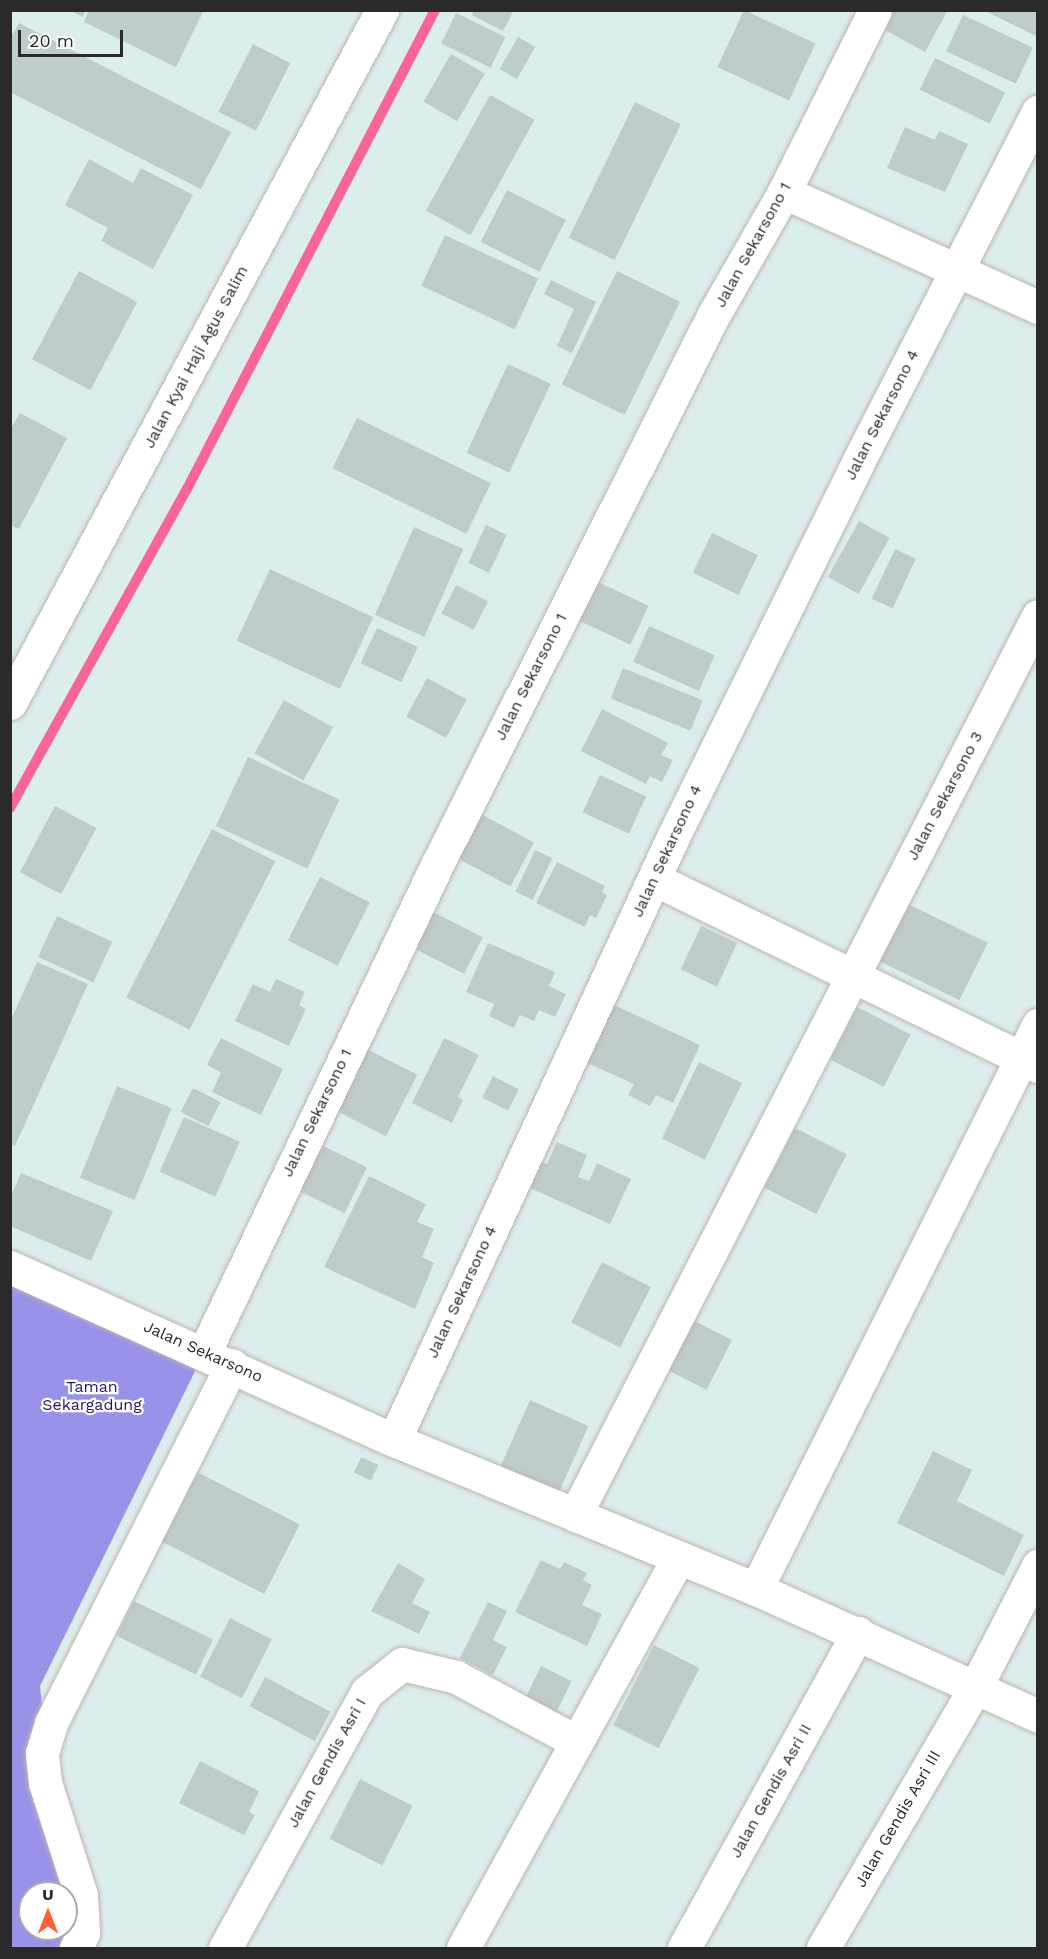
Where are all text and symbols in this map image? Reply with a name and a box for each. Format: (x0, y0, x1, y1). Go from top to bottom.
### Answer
scale bar (21, 18, 126, 56)
text: 20 m (29, 30, 74, 51)
street label: Jalan Sekarsono 1 (711, 179, 795, 311)
street label: Jalan Kyai Haji Agus Salim (139, 262, 253, 452)
street label: Jalan Sekarsono 4 (841, 347, 923, 483)
street label: Jalan Sekarsono 1 (491, 610, 571, 744)
street label: Jalan Sekarsono 3 (903, 728, 987, 864)
street label: Jalan Sekarsono 4 (628, 782, 706, 920)
street label: Jalan Sekarsono 1 (278, 1046, 356, 1180)
street label: Jalan Sekarsono 4 (423, 1223, 501, 1361)
street label: Jalan Sekarsono (140, 1317, 266, 1387)
park label: Taman Sekargadung (42, 1377, 142, 1415)
street label: Jalan Gendis Asri I (283, 1695, 371, 1831)
street label: Jalan Gendis Asri II (726, 1720, 816, 1862)
street label: Jalan Gendis Asri III (851, 1747, 945, 1891)
north arrow (18, 1881, 78, 1941)
text: U (42, 1885, 54, 1904)

